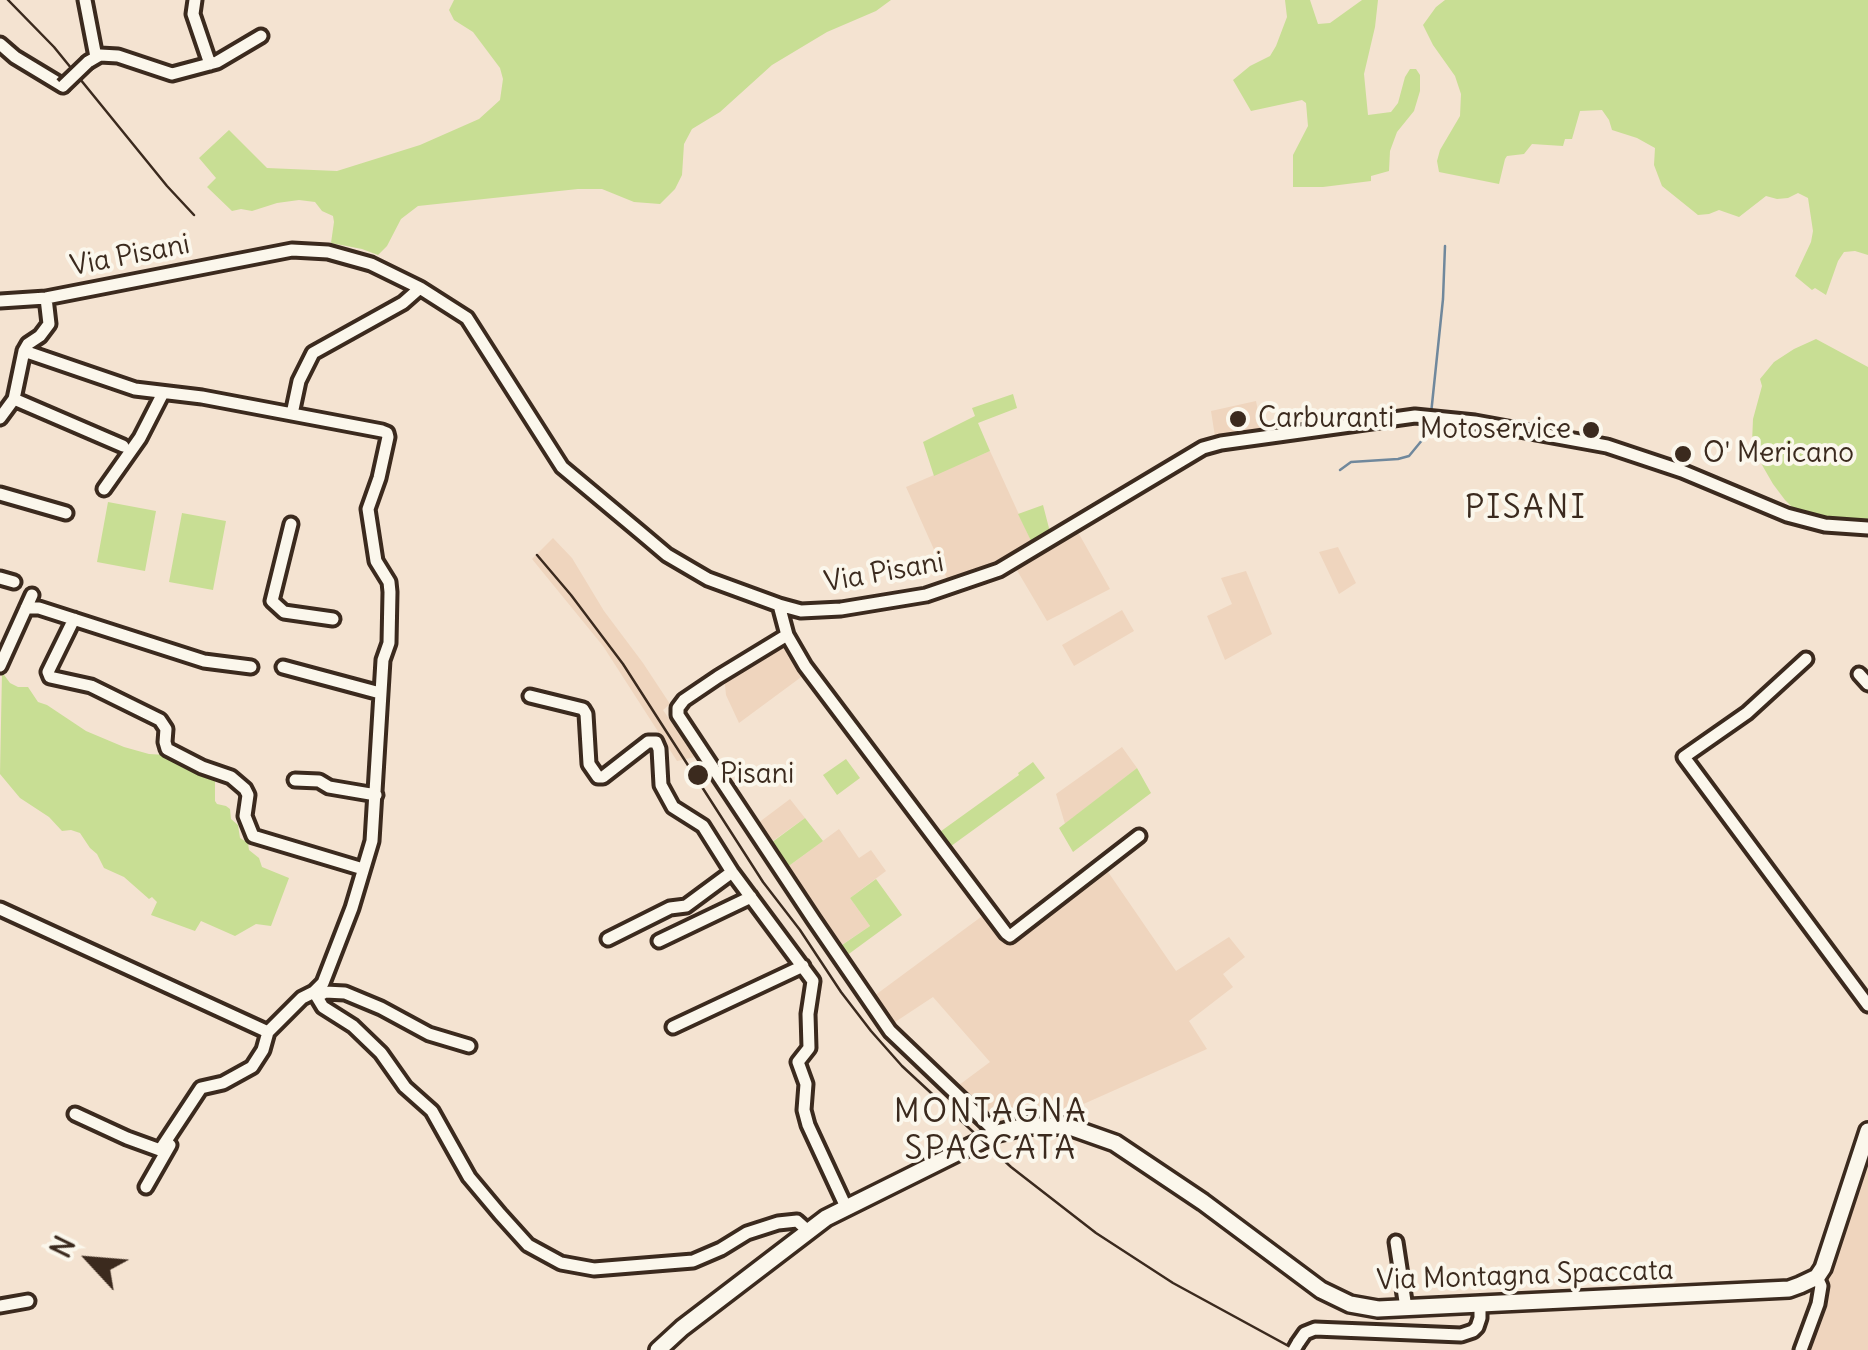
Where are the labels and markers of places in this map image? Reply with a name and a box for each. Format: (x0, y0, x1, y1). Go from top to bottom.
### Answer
place label: Carburanti (1258, 402, 1394, 436)
marker: Carburanti (1227, 408, 1249, 430)
place label: Motoservice (1420, 413, 1571, 447)
marker: Motoservice (1580, 419, 1602, 441)
place label: O' Mericano (1703, 437, 1854, 471)
marker: O' Mericano (1672, 443, 1694, 465)
place label: Pisani (720, 758, 794, 792)
marker: Pisani (685, 762, 711, 788)

